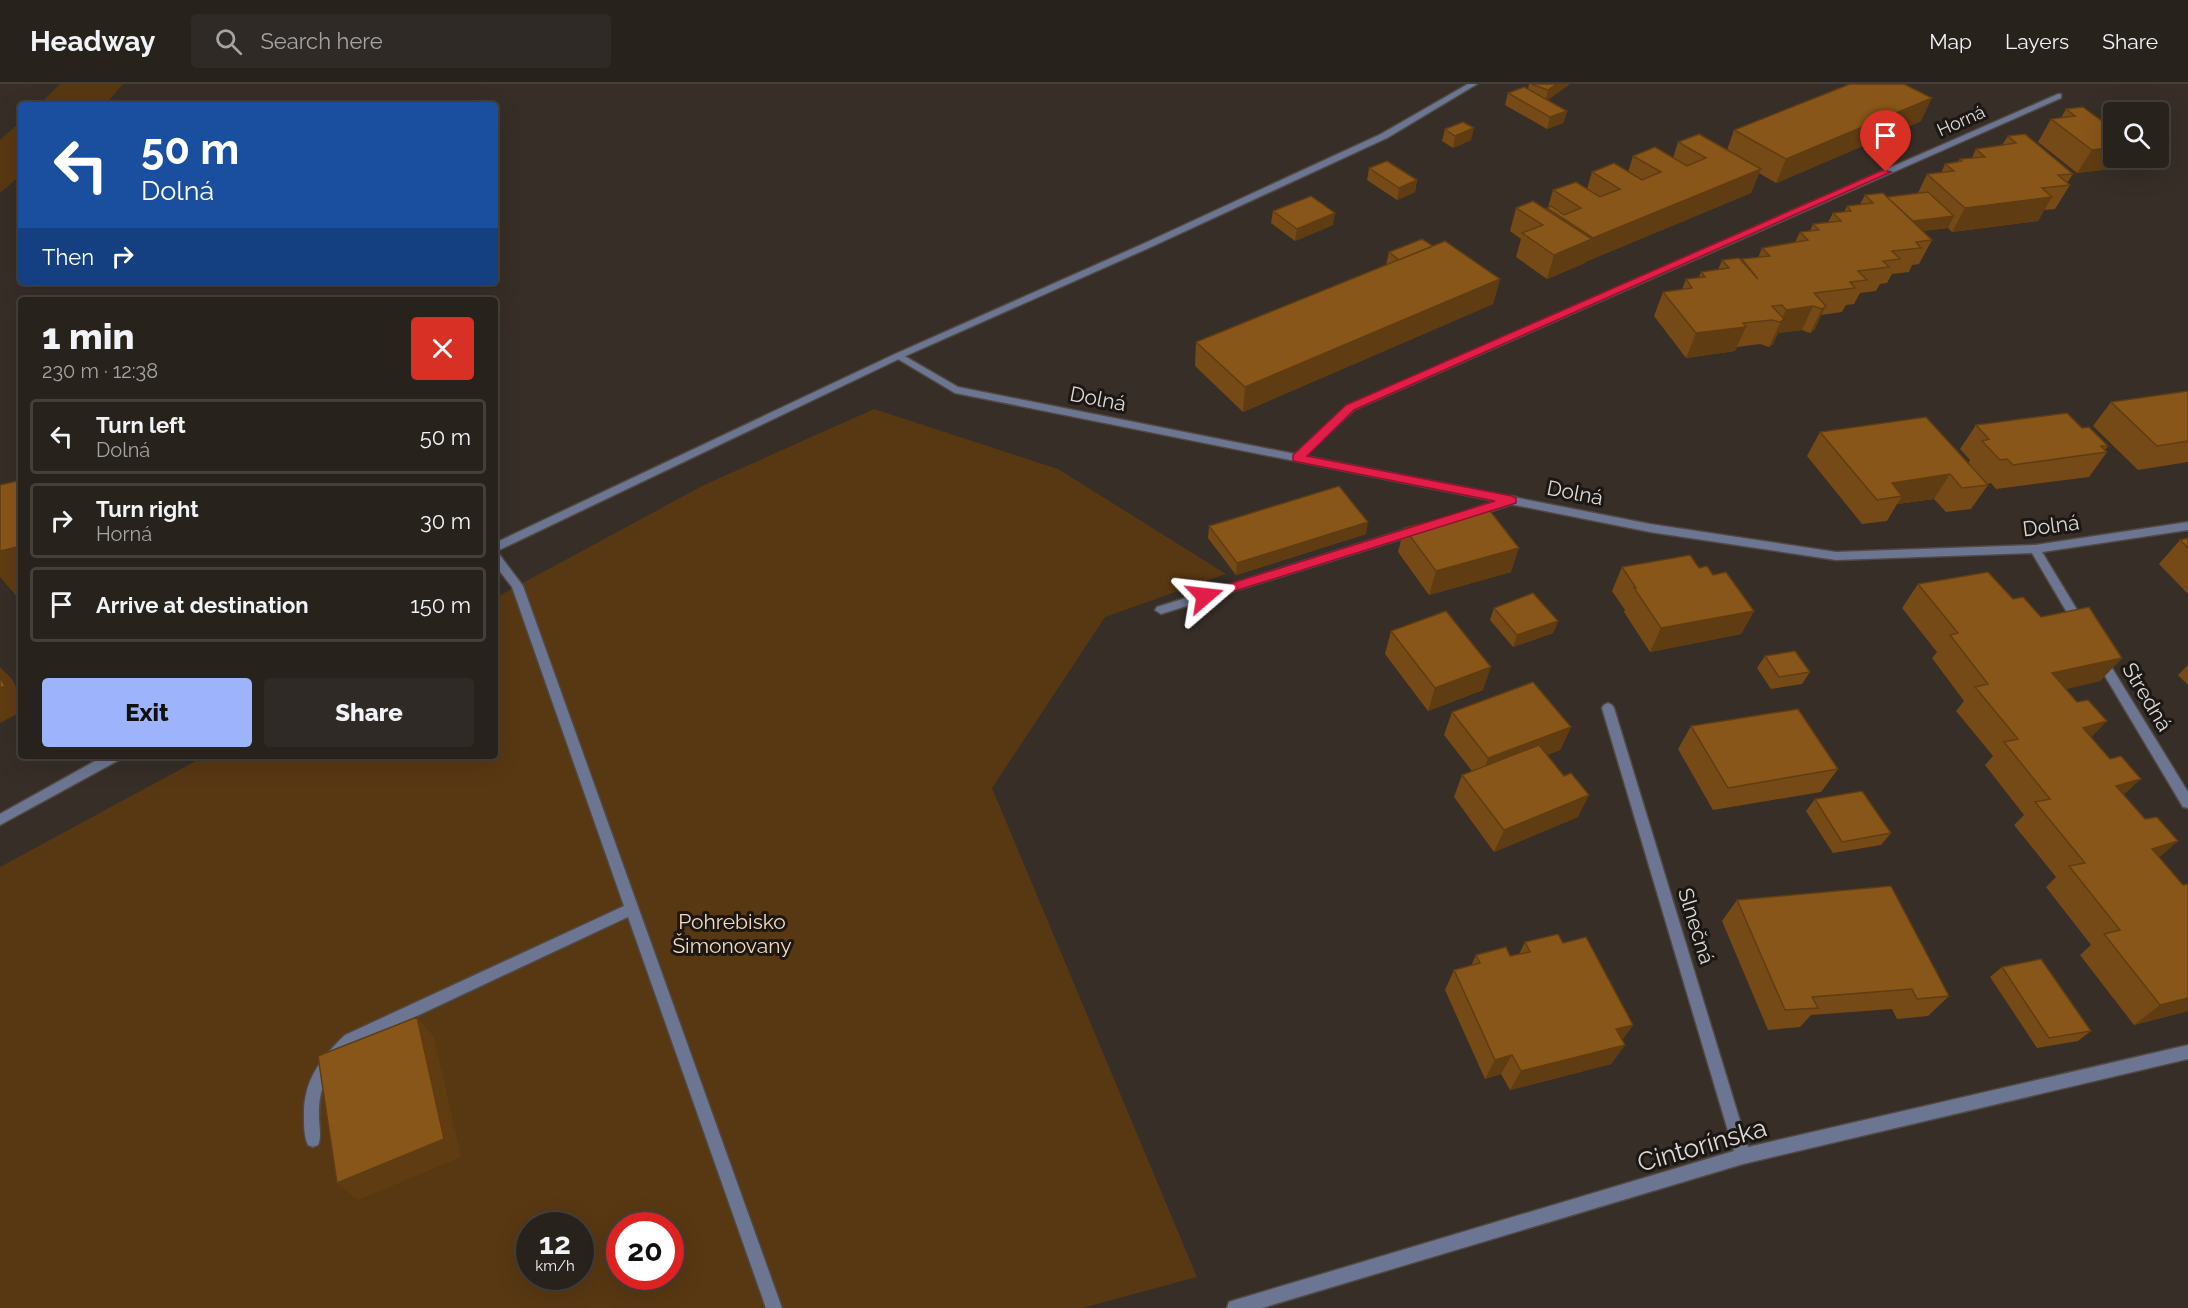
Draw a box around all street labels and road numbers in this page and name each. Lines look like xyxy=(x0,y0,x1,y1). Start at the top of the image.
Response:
street label: Horná xyxy=(1933,101,1988,140)
street label: Dolná xyxy=(1068,381,1128,416)
street label: Dolná xyxy=(1545,475,1605,510)
street label: Dolná xyxy=(2021,510,2081,541)
street label: Stredná xyxy=(2117,658,2178,736)
street label: Slnečná xyxy=(1673,885,1720,967)
street label: Cintorínska xyxy=(1634,1112,1770,1178)

